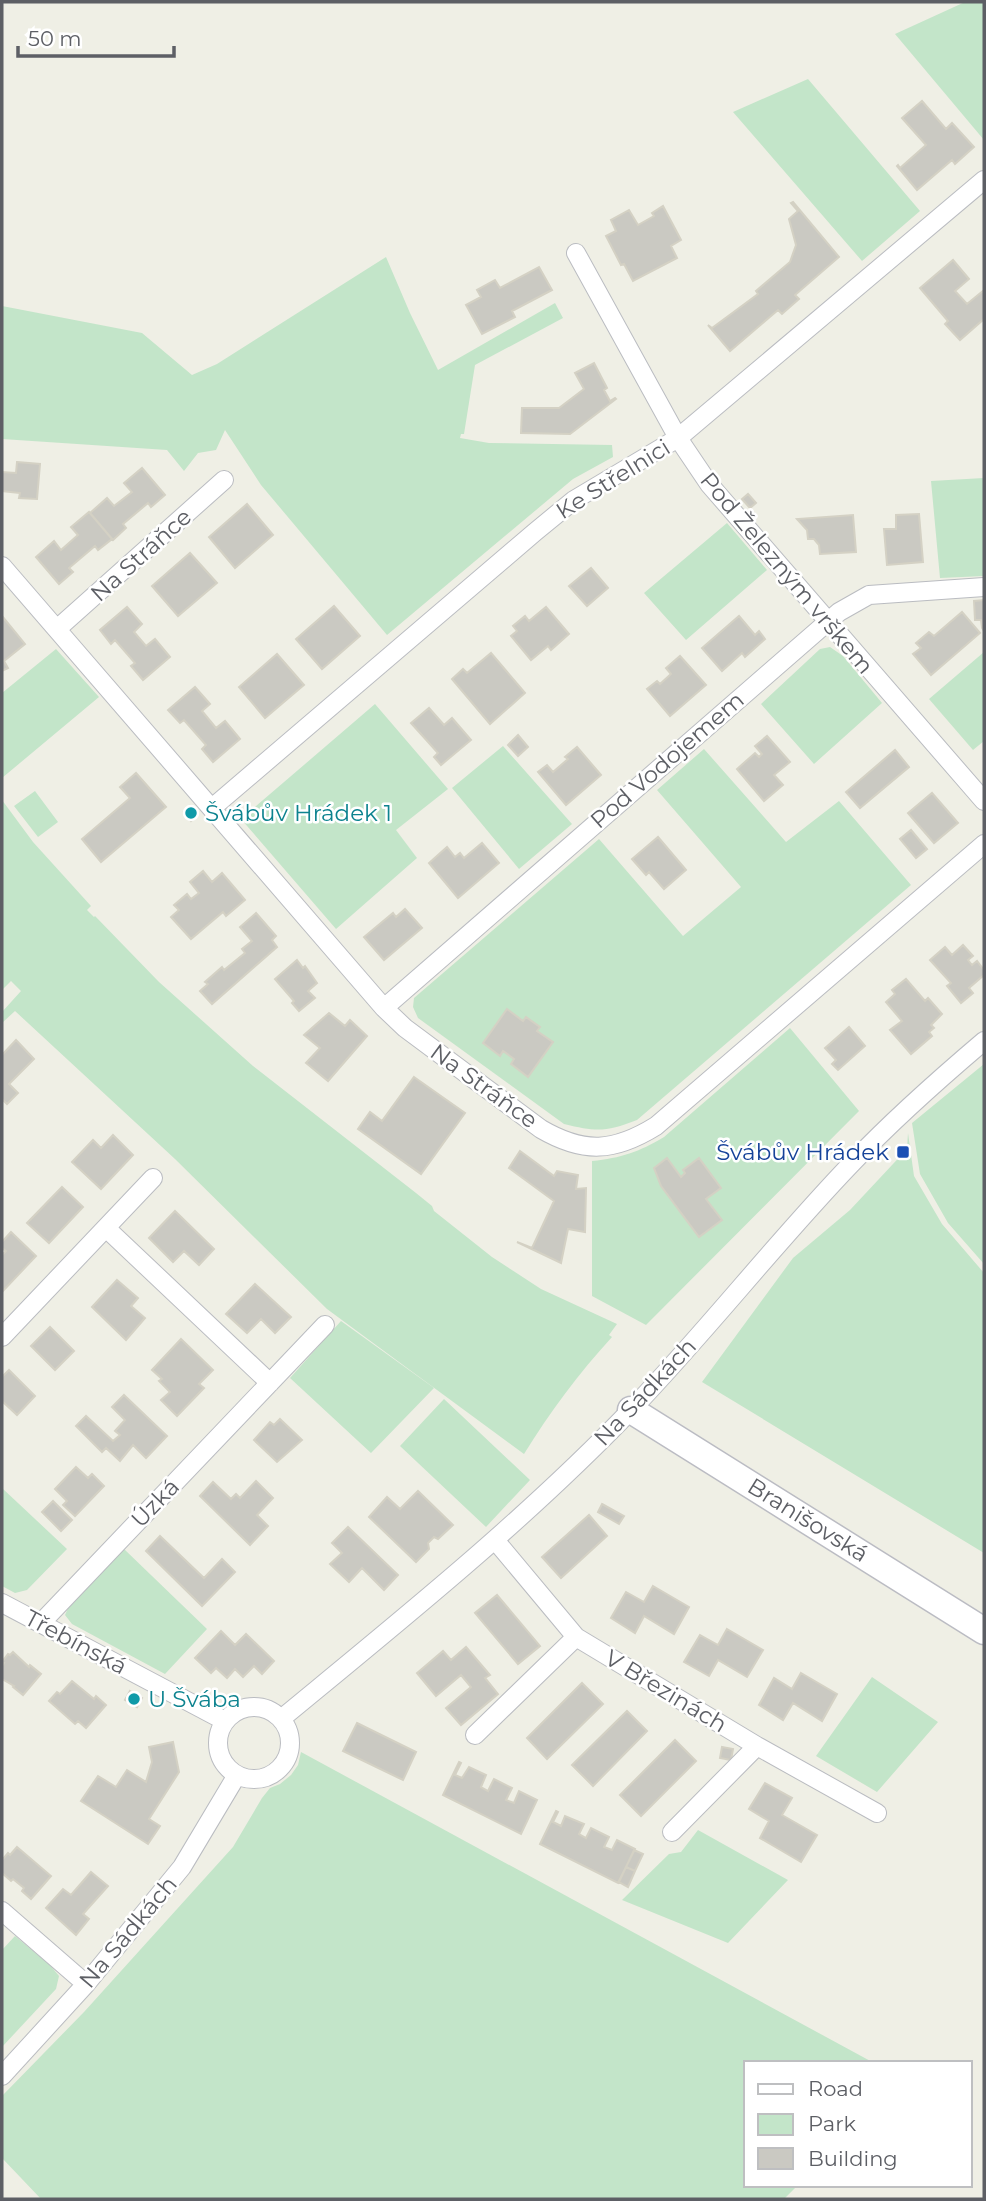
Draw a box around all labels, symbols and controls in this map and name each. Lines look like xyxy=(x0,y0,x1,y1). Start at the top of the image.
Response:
scale bar xyxy=(18,14,173,58)
text: 50 m xyxy=(28,26,82,51)
street label: Ke Střelnici xyxy=(551,433,675,525)
street label: Pod Železným vrškem xyxy=(694,466,880,680)
street label: Na Stráňce xyxy=(85,502,197,608)
street label: Pod Vodojemem xyxy=(584,686,750,834)
place label: Švábův Hrádek 1 xyxy=(205,799,392,827)
marker: Švábův Hrádek 1 xyxy=(183,805,199,821)
street label: Na Stráňce xyxy=(425,1038,543,1134)
place label: Švábův Hrádek xyxy=(716,1138,889,1166)
marker: Švábův Hrádek xyxy=(895,1144,911,1160)
street label: Na Sádkách xyxy=(588,1332,702,1452)
street label: Branišovská xyxy=(743,1472,873,1568)
street label: Úzká xyxy=(125,1473,185,1533)
street label: Třebínská xyxy=(20,1603,132,1681)
street label: V Březinách xyxy=(600,1644,732,1738)
place label: U Švába xyxy=(148,1685,241,1713)
marker: U Švába xyxy=(126,1691,142,1707)
street label: Na Sádkách xyxy=(73,1871,183,1993)
legend xyxy=(744,2061,972,2187)
text: Road xyxy=(808,2076,863,2101)
text: Park xyxy=(808,2111,856,2136)
text: Building xyxy=(808,2146,898,2171)

